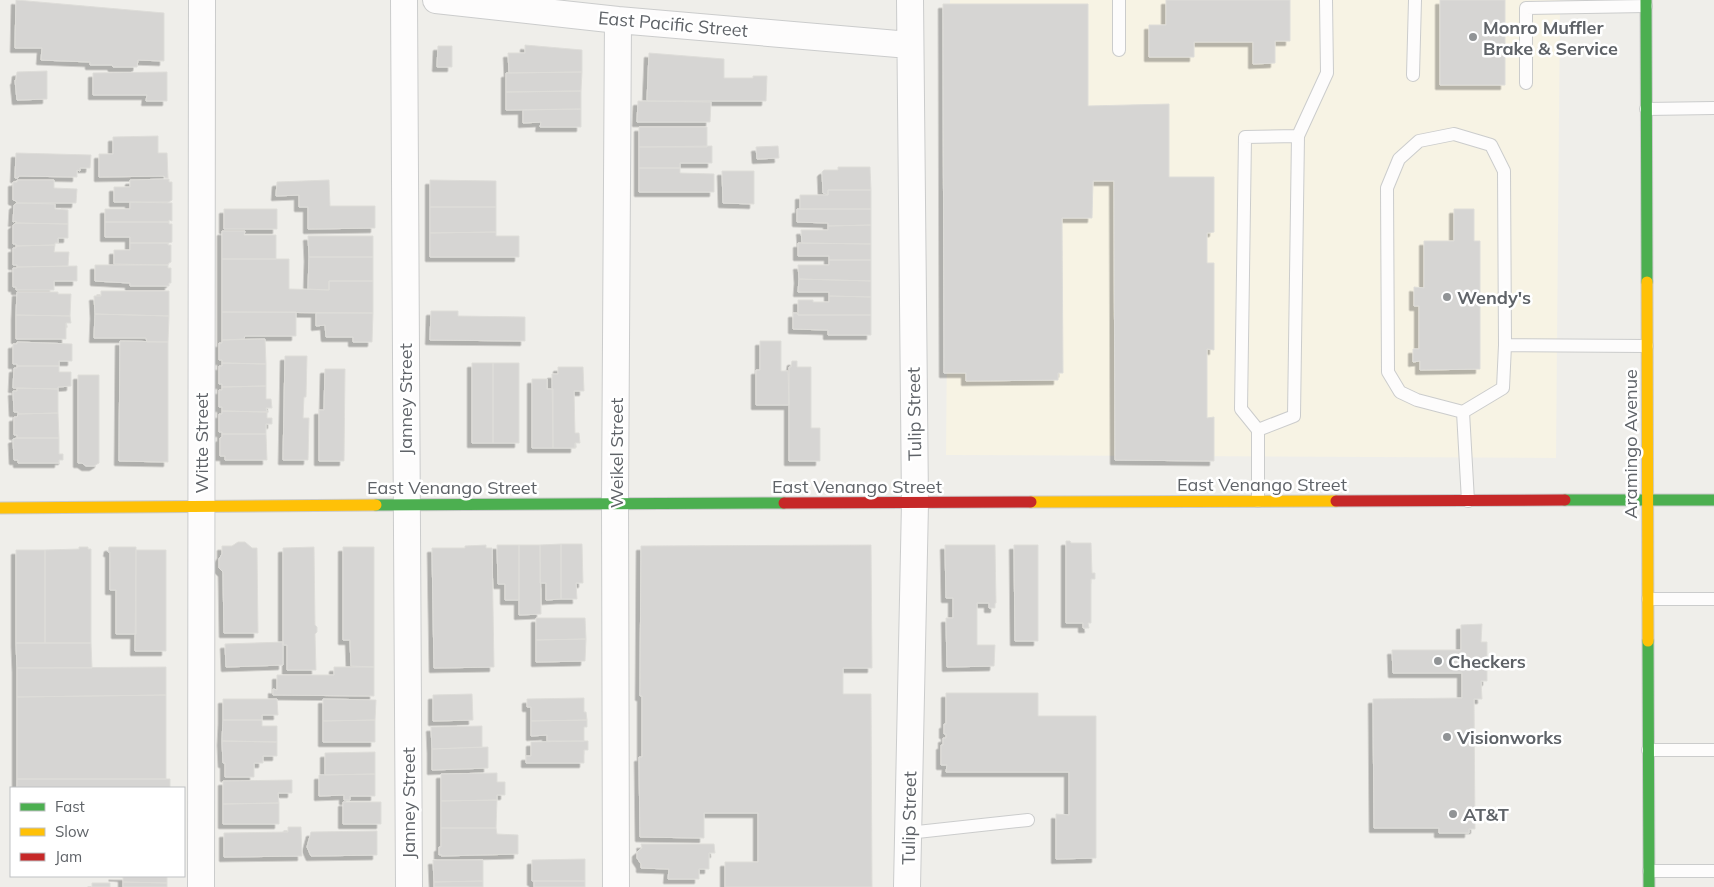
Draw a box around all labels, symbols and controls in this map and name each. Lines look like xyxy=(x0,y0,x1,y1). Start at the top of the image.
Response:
street label: East Pacific Street xyxy=(597,6,749,42)
place label: Monro Muffler Brake & Service xyxy=(1483,16,1618,60)
marker: Monro Muffler Brake & Service xyxy=(1467,31,1479,43)
place label: Wendy's xyxy=(1457,286,1531,309)
marker: Wendy's xyxy=(1441,291,1453,303)
street label: Janney Street xyxy=(394,343,417,455)
street label: Tulip Street xyxy=(902,367,926,461)
street label: Aramingo Avenue xyxy=(1619,369,1642,519)
street label: Witte Street xyxy=(190,393,213,493)
street label: Weikel Street xyxy=(605,398,628,508)
street label: East Venango Street xyxy=(1177,473,1347,496)
street label: East Venango Street xyxy=(772,475,942,498)
street label: East Venango Street xyxy=(367,476,537,499)
place label: Checkers xyxy=(1448,650,1526,673)
marker: Checkers xyxy=(1432,655,1444,667)
place label: Visionworks xyxy=(1456,726,1562,749)
marker: Visionworks xyxy=(1441,731,1453,743)
street label: Janney Street xyxy=(397,747,420,859)
street label: Tulip Street xyxy=(897,771,921,865)
legend xyxy=(10,787,185,877)
text: Fast xyxy=(55,797,85,816)
place label: AT&T xyxy=(1463,803,1509,826)
marker: AT&T xyxy=(1447,808,1459,820)
text: Slow xyxy=(55,822,89,841)
text: Jam xyxy=(55,847,82,866)

